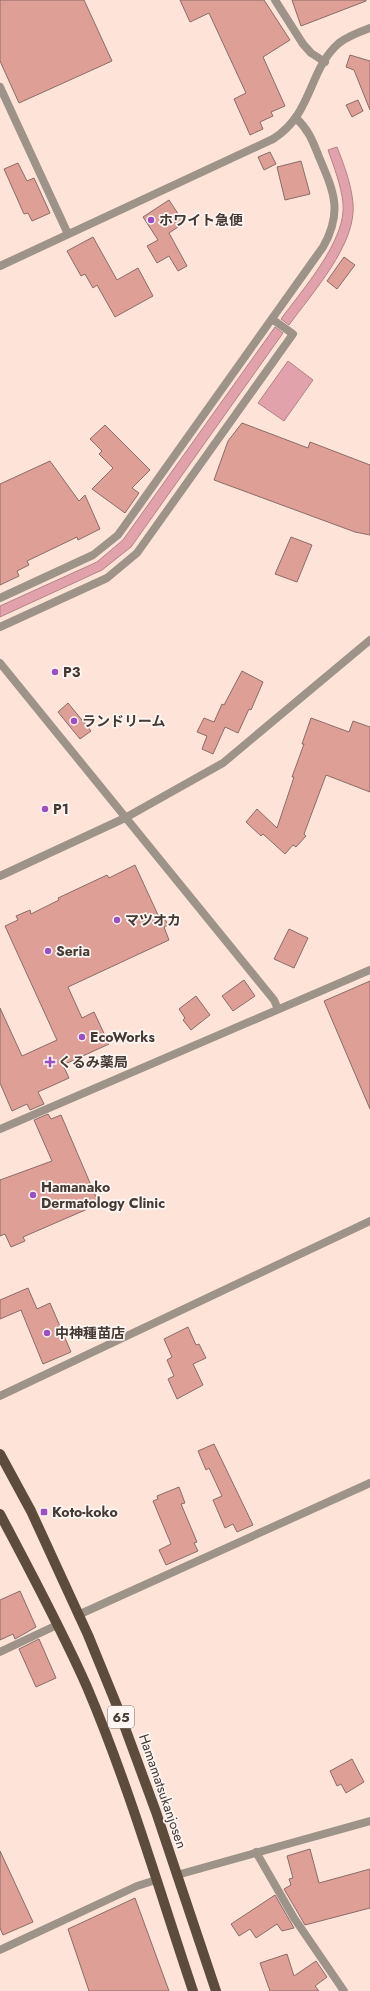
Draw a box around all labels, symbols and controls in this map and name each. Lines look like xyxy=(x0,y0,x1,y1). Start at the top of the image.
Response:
place label: ホワイト急便 xyxy=(159,210,243,230)
marker: ホワイト急便 xyxy=(146,215,156,225)
place label: P3 xyxy=(63,662,81,682)
marker: P3 xyxy=(50,667,60,677)
place label: ランドリーム xyxy=(82,711,166,731)
marker: ランドリーム xyxy=(69,716,79,726)
place label: P1 xyxy=(53,799,69,819)
marker: P1 xyxy=(40,804,50,814)
place label: マツオカ xyxy=(125,910,181,930)
marker: マツオカ xyxy=(112,915,122,925)
place label: Seria xyxy=(56,941,90,961)
marker: Seria xyxy=(43,946,53,956)
place label: EcoWorks xyxy=(90,1027,155,1047)
marker: EcoWorks xyxy=(77,1032,87,1042)
place label: くるみ薬局 xyxy=(58,1052,128,1072)
marker: くるみ薬局 xyxy=(45,1057,55,1067)
place label: Hamanako Dermatology Clinic xyxy=(41,1177,165,1213)
marker: Hamanako Dermatology Clinic xyxy=(28,1190,38,1200)
place label: 中神種苗店 xyxy=(55,1323,125,1343)
marker: 中神種苗店 xyxy=(42,1328,52,1338)
place label: Koto-koko xyxy=(52,1502,118,1522)
marker: Koto-koko xyxy=(39,1507,49,1517)
road number: 65 xyxy=(108,1706,134,1728)
street label: Hamamatsukanjosen xyxy=(134,1731,192,1851)

